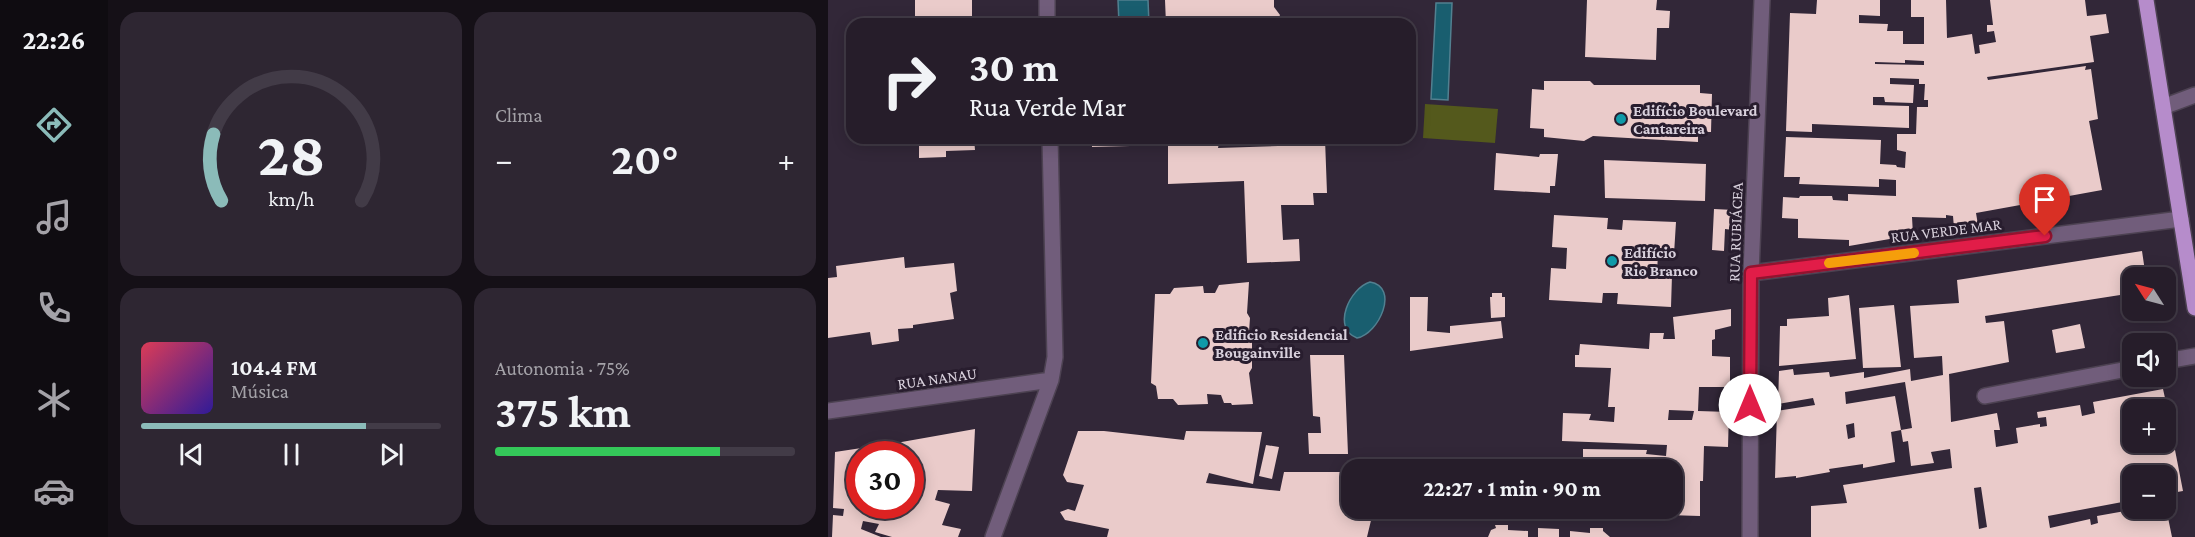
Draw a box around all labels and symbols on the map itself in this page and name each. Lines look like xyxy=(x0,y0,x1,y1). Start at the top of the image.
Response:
place label: Edifício Boulevard Cantareira xyxy=(1633,102,1758,137)
marker: Edifício Boulevard Cantareira xyxy=(1614,112,1628,126)
pin xyxy=(2019,174,2070,236)
street label: RUA RUBIÁCEA xyxy=(1725,181,1746,282)
street label: RUA VERDE MAR xyxy=(1890,215,2002,246)
place label: Edifício Rio Branco xyxy=(1624,244,1698,279)
marker: Edifício Rio Branco xyxy=(1605,254,1619,268)
north arrow xyxy=(2122,267,2176,321)
place label: Edificio Residencial Bougainville xyxy=(1215,326,1348,361)
marker: Edificio Residencial Bougainville xyxy=(1196,336,1210,350)
street label: RUA NANAU xyxy=(896,364,978,392)
position arrow xyxy=(1718,373,1782,437)
speed limit sign: 30 xyxy=(846,441,924,519)

